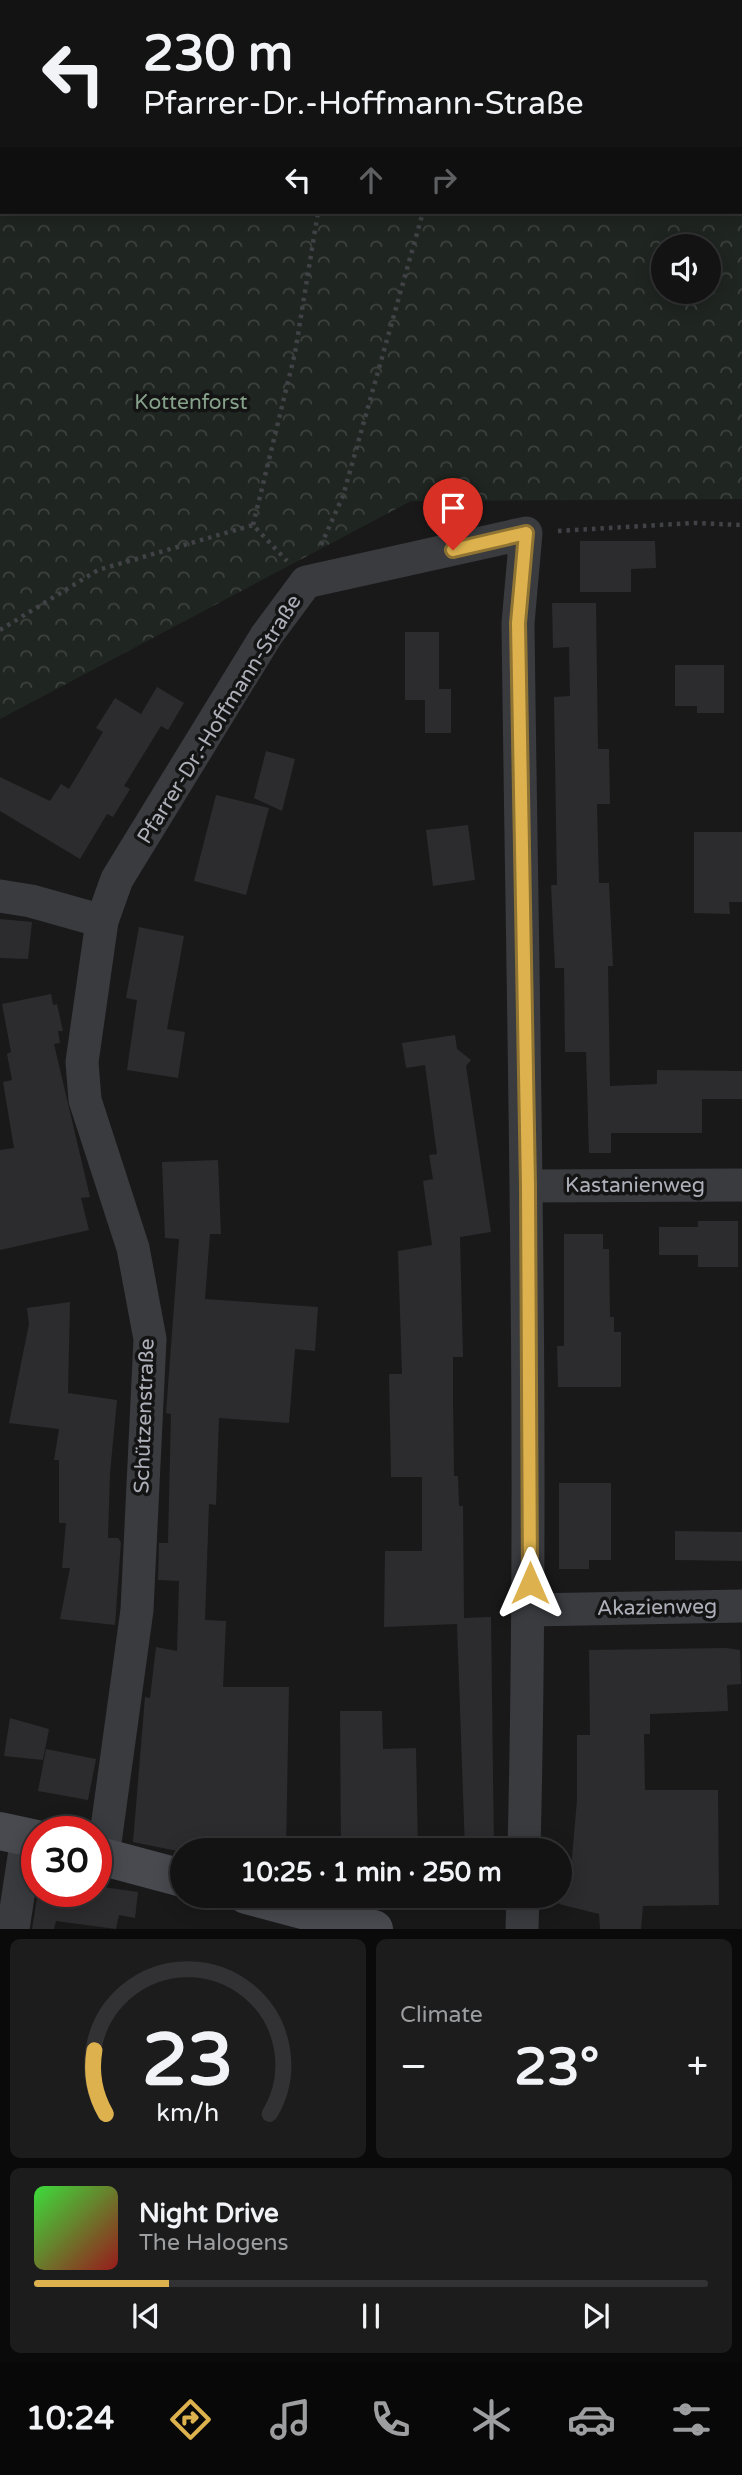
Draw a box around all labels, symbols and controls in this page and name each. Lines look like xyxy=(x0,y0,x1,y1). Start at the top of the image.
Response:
text: 230 m xyxy=(143,25,293,84)
icon: left xyxy=(28,28,119,119)
text: Pfarrer-Dr.-Hoffmann-Straße xyxy=(143,85,584,123)
icon: left xyxy=(279,161,317,199)
icon: ahead xyxy=(352,161,390,199)
icon: right xyxy=(425,161,463,199)
map controls xyxy=(651,234,721,304)
button: sound xyxy=(651,234,721,304)
park label: Kottenforst xyxy=(134,390,248,415)
pin xyxy=(423,478,483,550)
icon: arrive xyxy=(434,489,472,527)
street label: Pfarrer-Dr.-Hoffmann-Straße xyxy=(132,590,307,849)
street label: Kastanienweg xyxy=(565,1173,705,1198)
street label: Schützenstraße xyxy=(129,1338,160,1494)
position arrow xyxy=(493,1546,567,1620)
street label: Akazienweg xyxy=(597,1594,717,1621)
speed limit sign: 30 xyxy=(21,1816,112,1907)
text: 10:25 · 1 min · 250 m xyxy=(240,1857,502,1888)
text: Climate xyxy=(400,2001,483,2029)
text: 23 xyxy=(142,2018,234,2106)
text: 23° xyxy=(514,2036,599,2099)
text: − xyxy=(400,2044,427,2090)
text: + xyxy=(687,2044,708,2090)
text: km/h xyxy=(157,2098,219,2128)
text: Night Drive xyxy=(139,2198,279,2229)
text: The Halogens xyxy=(139,2229,288,2257)
icon: previous xyxy=(127,2297,165,2335)
icon: pause xyxy=(352,2297,390,2335)
icon: next xyxy=(577,2297,615,2335)
icon: directions xyxy=(166,2395,215,2444)
icon: music xyxy=(266,2395,315,2444)
icon: phone xyxy=(366,2395,415,2444)
icon: climate xyxy=(467,2395,516,2444)
icon: car xyxy=(567,2395,616,2444)
icon: filters xyxy=(667,2395,716,2444)
text: 10:24 xyxy=(26,2400,114,2438)

